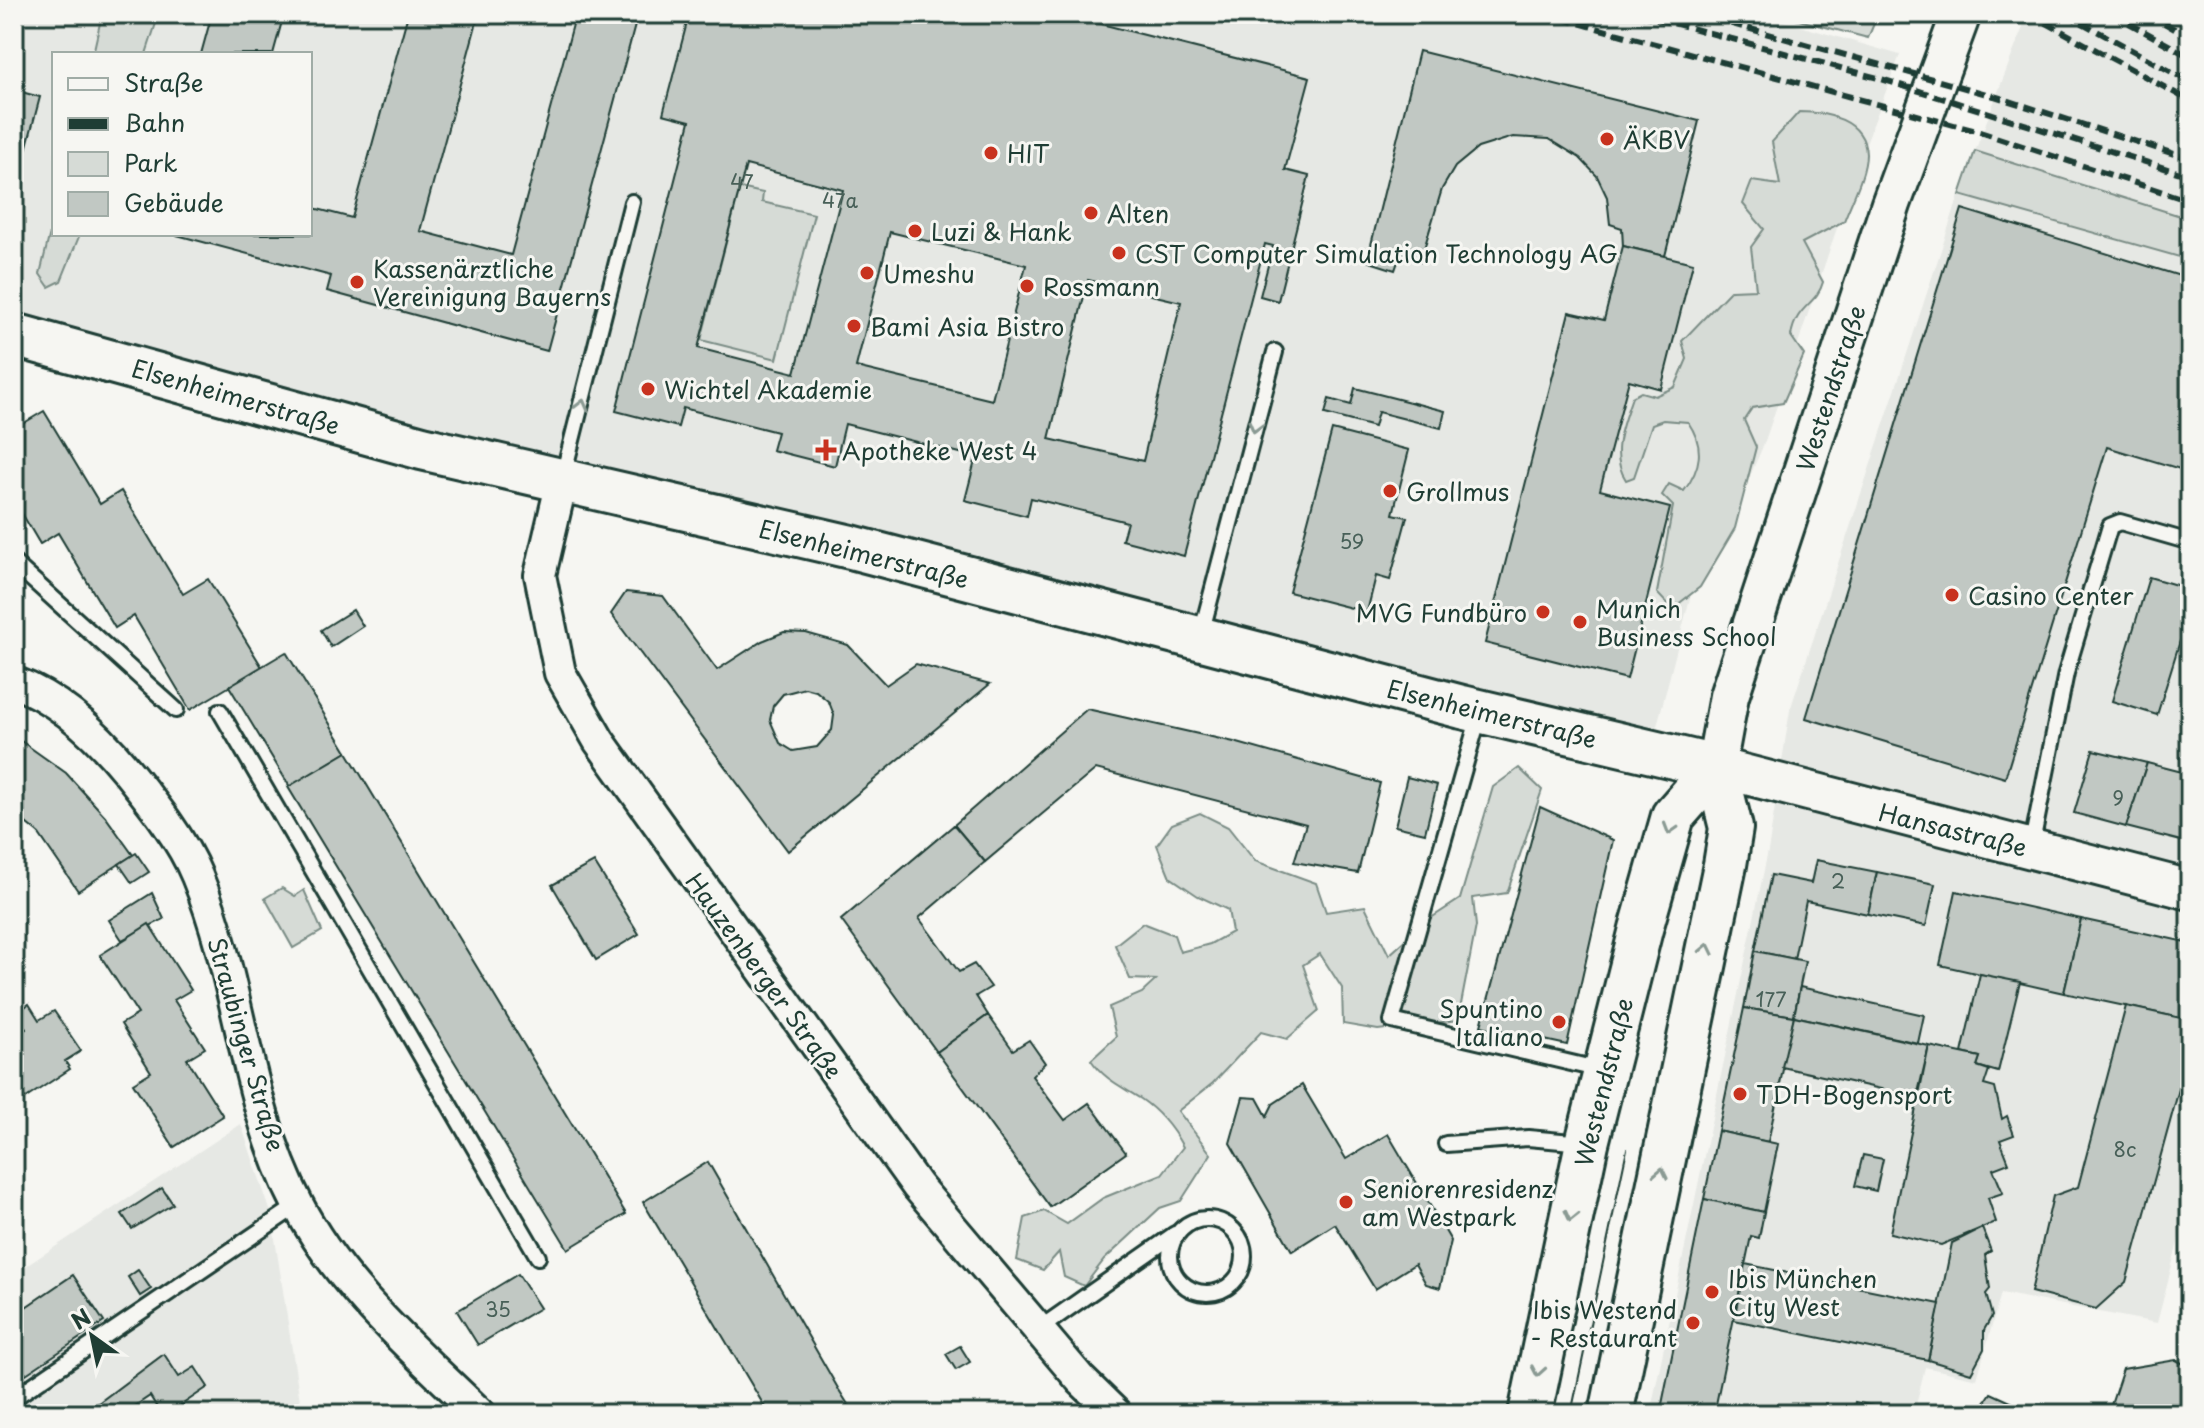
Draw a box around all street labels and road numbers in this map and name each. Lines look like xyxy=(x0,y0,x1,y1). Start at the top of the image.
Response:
street label: Westendstraße xyxy=(1786,300,1874,476)
street label: Elsenheimerstraße xyxy=(128,349,344,443)
street label: Elsenheimerstraße xyxy=(755,510,973,596)
street label: Elsenheimerstraße xyxy=(1383,670,1601,756)
street label: Hansastraße xyxy=(1875,793,2031,865)
street label: Hauzenberger Straße xyxy=(678,864,852,1086)
street label: Straubinger Straße xyxy=(199,933,295,1155)
street label: Westendstraße xyxy=(1565,994,1641,1170)

